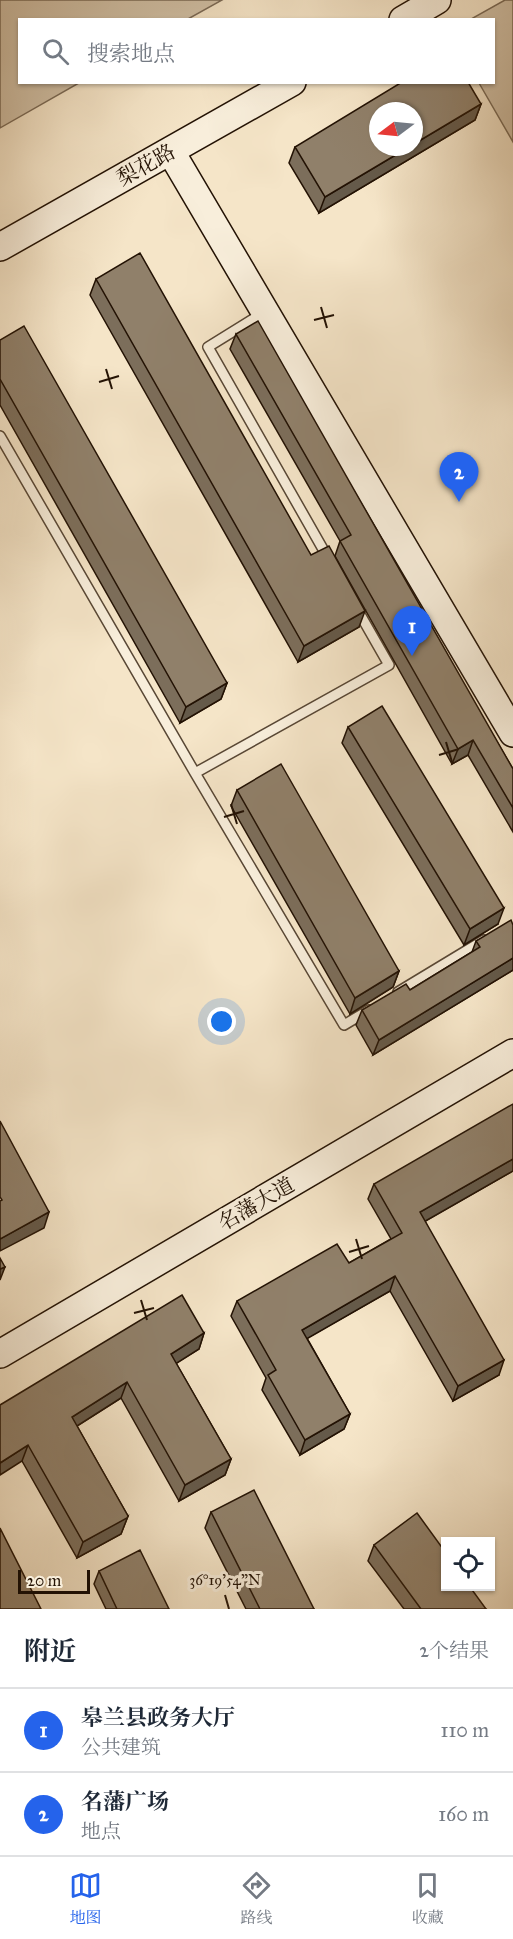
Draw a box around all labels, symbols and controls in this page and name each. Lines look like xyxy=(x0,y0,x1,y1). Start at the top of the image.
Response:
search box xyxy=(18,18,495,84)
icon: search xyxy=(39,35,72,68)
text: 搜索地点 xyxy=(87,40,175,67)
north arrow xyxy=(369,102,423,156)
street label: 梨花路 xyxy=(112,138,180,192)
pin: 2 xyxy=(440,452,478,502)
pin: 1 xyxy=(392,606,432,656)
your location xyxy=(207,1007,236,1036)
street label: 名藩大道 xyxy=(213,1172,299,1236)
map controls xyxy=(441,1537,495,1591)
button: locate xyxy=(441,1537,495,1591)
scale bar xyxy=(18,1567,90,1594)
text: 20 m xyxy=(27,1571,61,1590)
text: 36°19'54"N xyxy=(189,1571,261,1589)
text: 附近 xyxy=(24,1635,76,1667)
text: 2个结果 xyxy=(419,1638,489,1662)
text: 皋兰县政务大厅 xyxy=(81,1704,235,1731)
text: 1 xyxy=(40,1718,47,1742)
text: 110 m xyxy=(441,1718,489,1742)
text: 公共建筑 xyxy=(81,1735,161,1759)
text: 名藩广场 xyxy=(81,1788,169,1815)
text: 2 xyxy=(39,1802,48,1826)
text: 160 m xyxy=(438,1802,489,1826)
text: 地点 xyxy=(81,1819,121,1843)
tab: 地图 xyxy=(69,1869,102,1928)
tab: 路线 xyxy=(240,1869,273,1928)
tab: 收藏 xyxy=(411,1869,444,1928)

